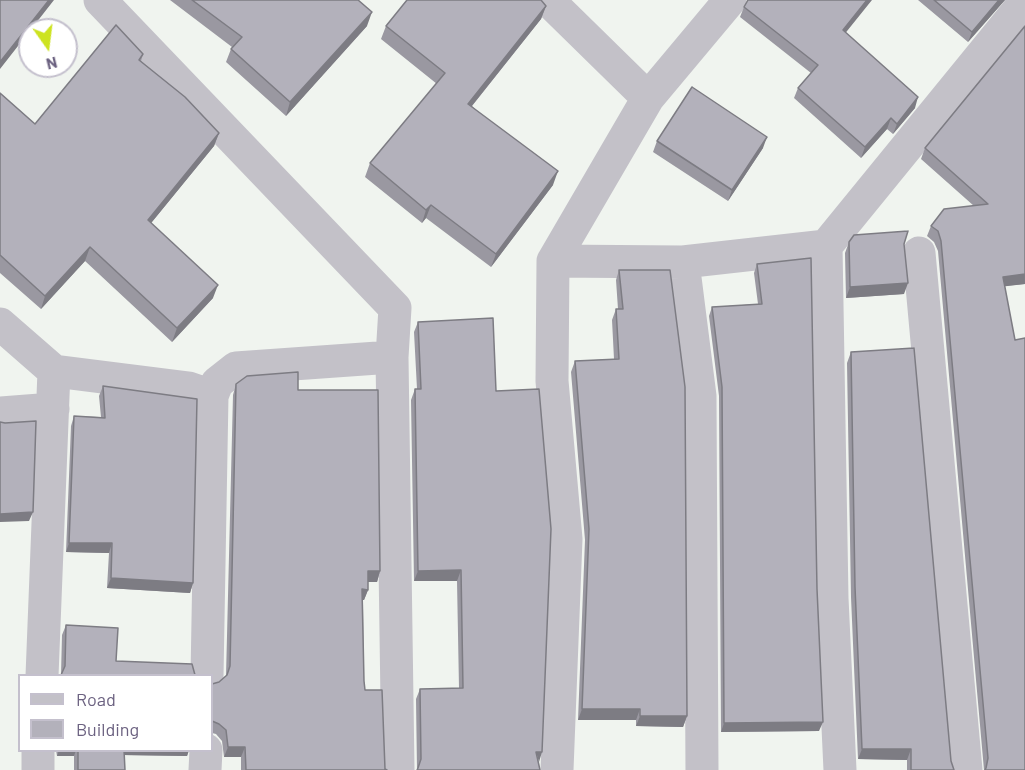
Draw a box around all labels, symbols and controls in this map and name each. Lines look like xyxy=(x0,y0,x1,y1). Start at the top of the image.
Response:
north arrow xyxy=(18,18,78,78)
text: N xyxy=(45,54,59,75)
legend xyxy=(18,674,213,752)
text: Road xyxy=(76,688,116,710)
text: Building xyxy=(76,718,139,740)

